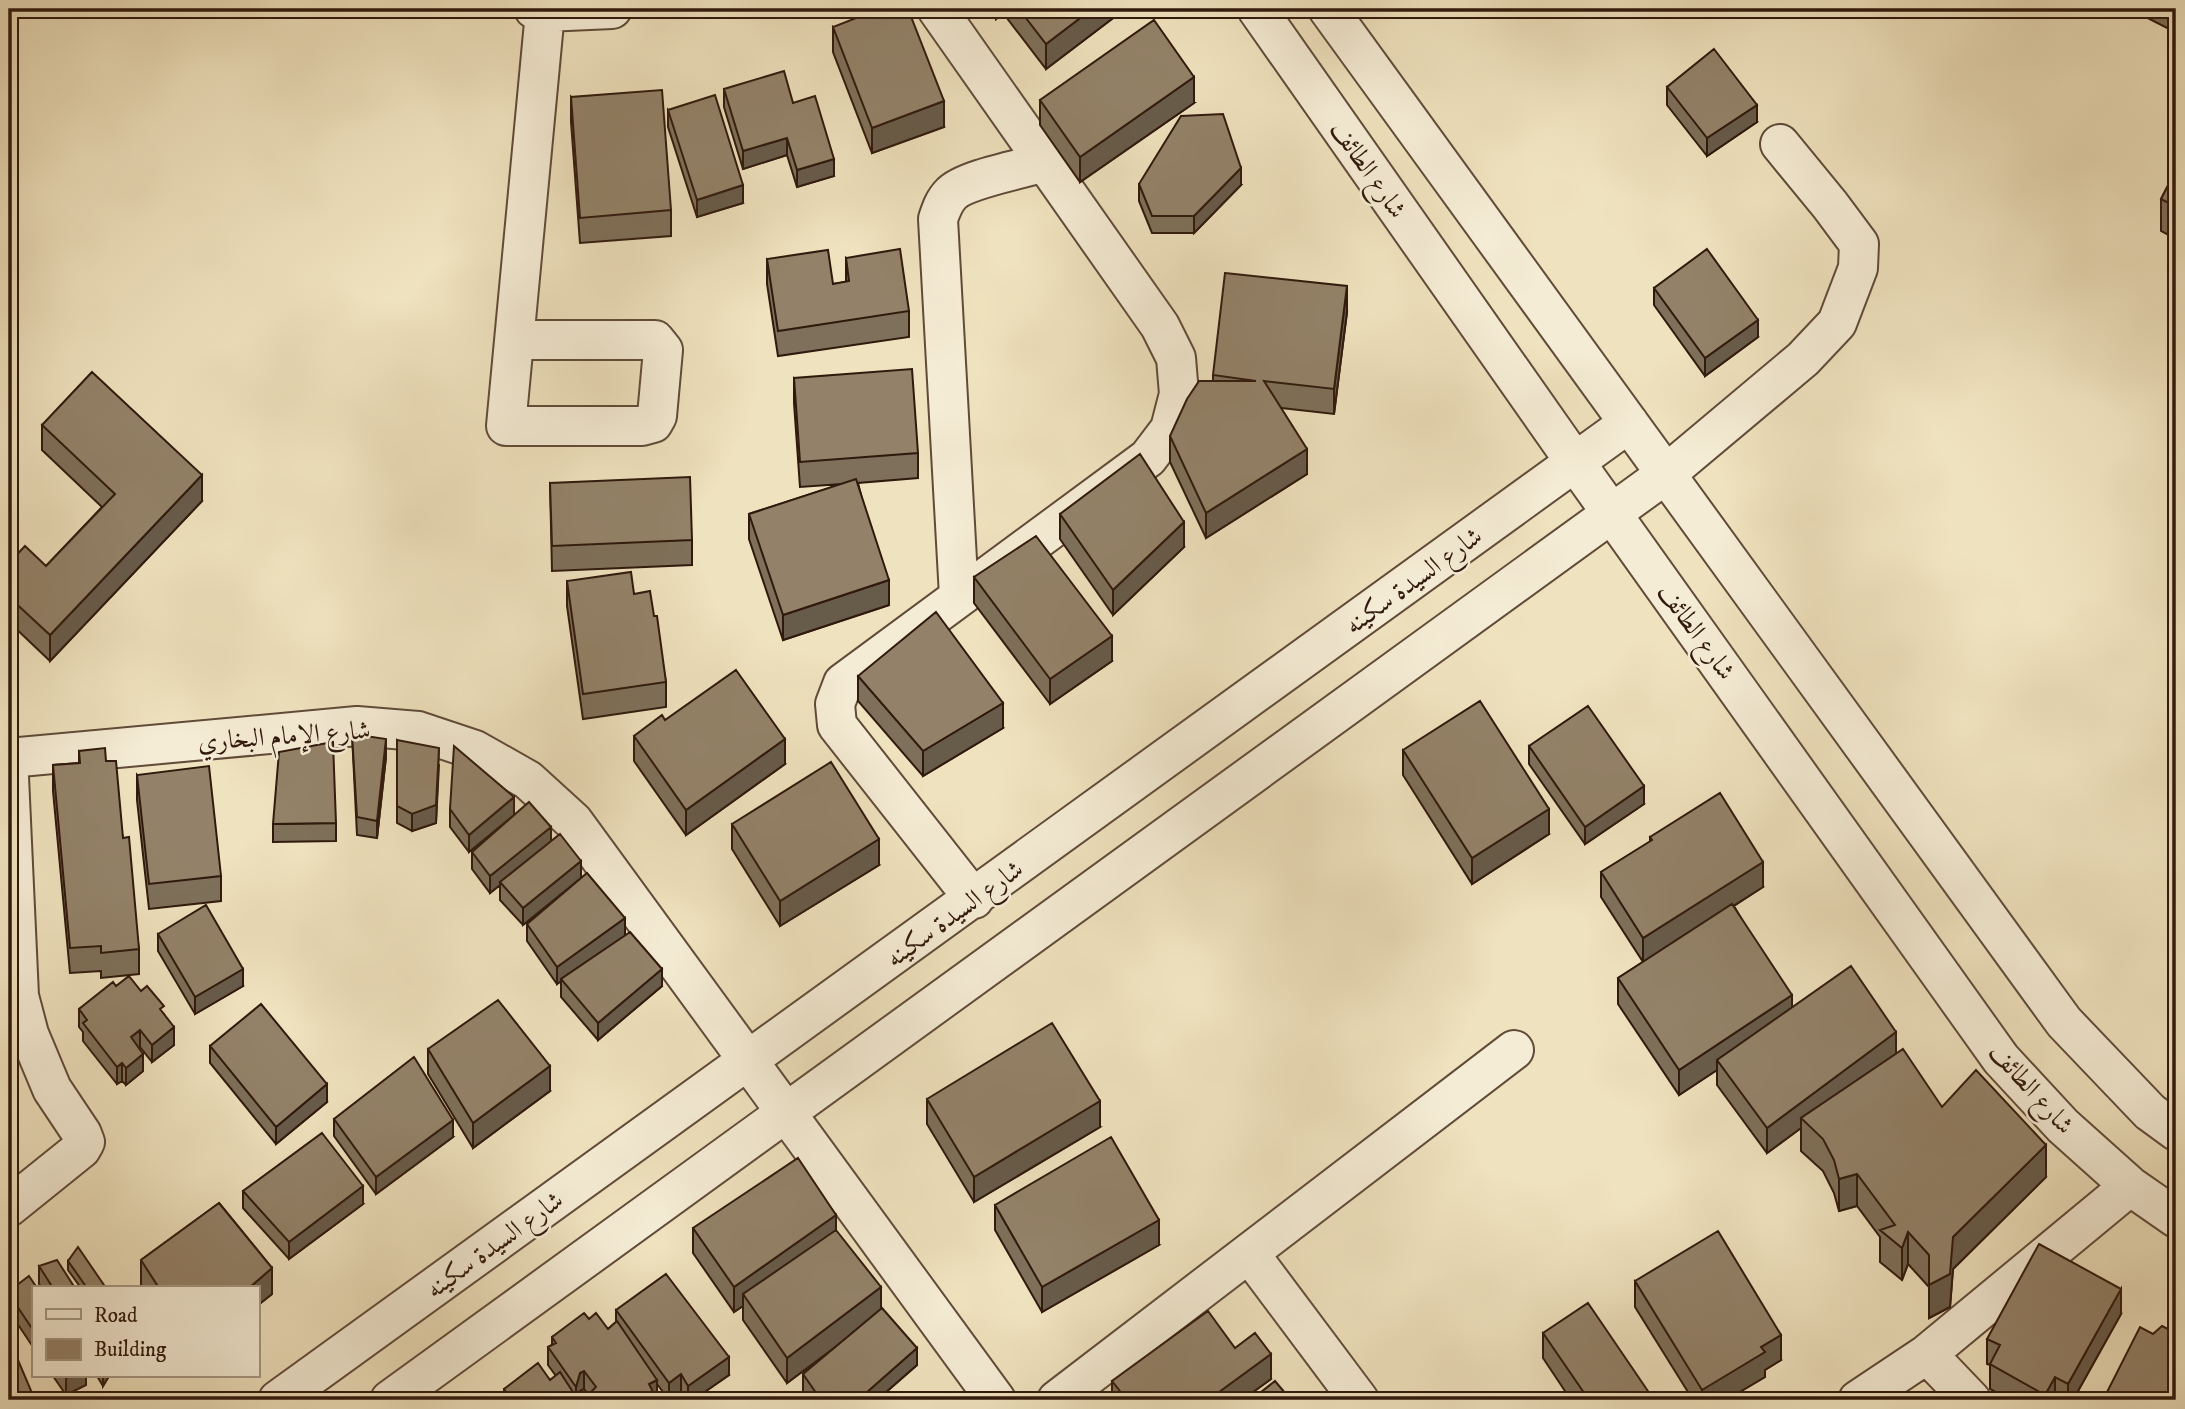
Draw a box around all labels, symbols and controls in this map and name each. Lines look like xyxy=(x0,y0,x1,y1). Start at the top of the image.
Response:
street label: شارع الطائف xyxy=(1319,114,1413,228)
street label: شارع السيدة سكينه xyxy=(1339,520,1491,645)
street label: شارع الطائف xyxy=(1646,577,1742,689)
street label: شارع الإمام البخاري xyxy=(197,714,372,764)
street label: شارع السيدة سكينه xyxy=(880,853,1032,978)
street label: شارع الطائف xyxy=(1978,1036,2081,1144)
street label: شارع السيدة سكينه xyxy=(420,1184,572,1309)
legend xyxy=(32,1286,259,1378)
text: Road xyxy=(94,1303,138,1329)
text: Building xyxy=(94,1337,167,1363)

